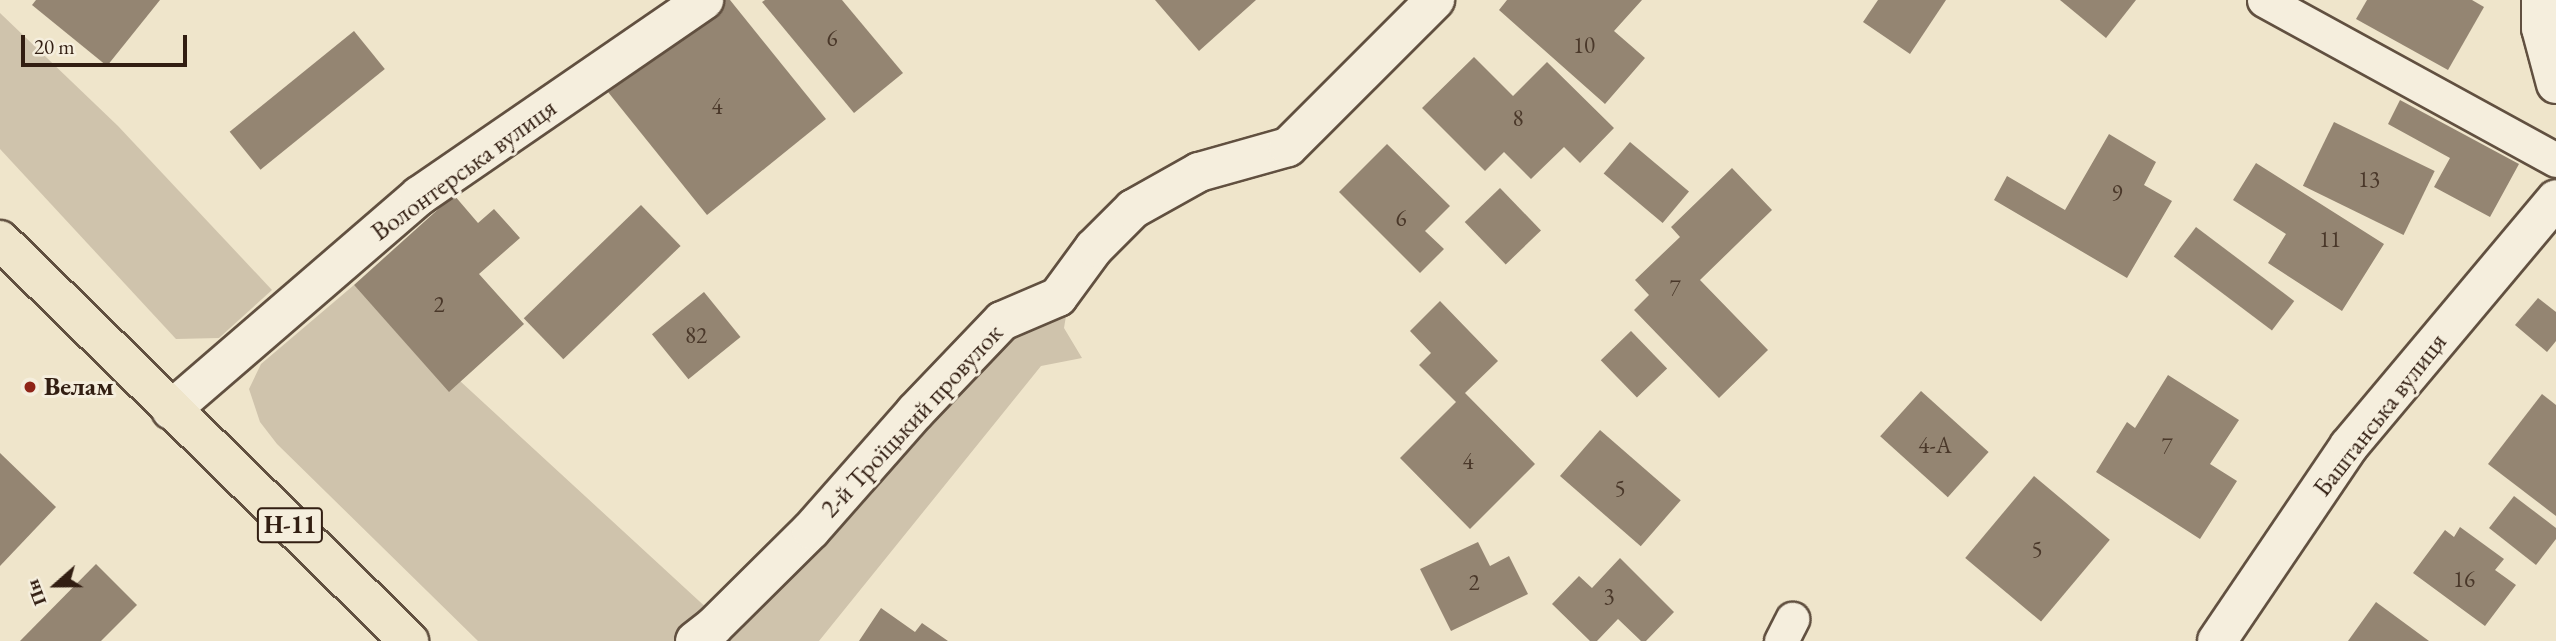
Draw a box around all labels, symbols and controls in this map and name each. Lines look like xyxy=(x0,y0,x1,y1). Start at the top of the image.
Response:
scale bar xyxy=(24,21,191,65)
house number: 6 xyxy=(826,24,838,52)
house number: 10 xyxy=(1573,31,1595,59)
text: 20 m xyxy=(34,33,75,60)
street label: Волонтерська вулиця xyxy=(365,92,563,248)
house number: 4 xyxy=(711,92,723,120)
house number: 8 xyxy=(1512,104,1524,132)
house number: 13 xyxy=(2358,165,2380,193)
house number: 9 xyxy=(2111,179,2123,207)
house number: 6 xyxy=(1395,204,1407,232)
house number: 11 xyxy=(2319,225,2341,253)
house number: 7 xyxy=(1669,274,1681,302)
house number: 2 xyxy=(433,290,445,318)
street label: 2-й Троїцький провулок xyxy=(814,318,1010,524)
house number: 82 xyxy=(685,321,707,349)
street label: Баштанська вулиця xyxy=(2307,327,2453,503)
place label: Велам xyxy=(44,371,114,403)
marker: Велам xyxy=(22,379,38,395)
house number: 4-А xyxy=(1918,431,1952,459)
house number: 7 xyxy=(2161,432,2173,460)
house number: 4 xyxy=(1462,447,1474,475)
house number: 5 xyxy=(1614,474,1626,502)
road number: Н-11 xyxy=(257,504,323,546)
house number: 5 xyxy=(2031,535,2043,563)
north arrow xyxy=(21,550,91,620)
house number: 16 xyxy=(2453,565,2475,593)
house number: 2 xyxy=(1468,568,1480,596)
text: Пн xyxy=(20,576,52,609)
house number: 3 xyxy=(1603,582,1615,610)

